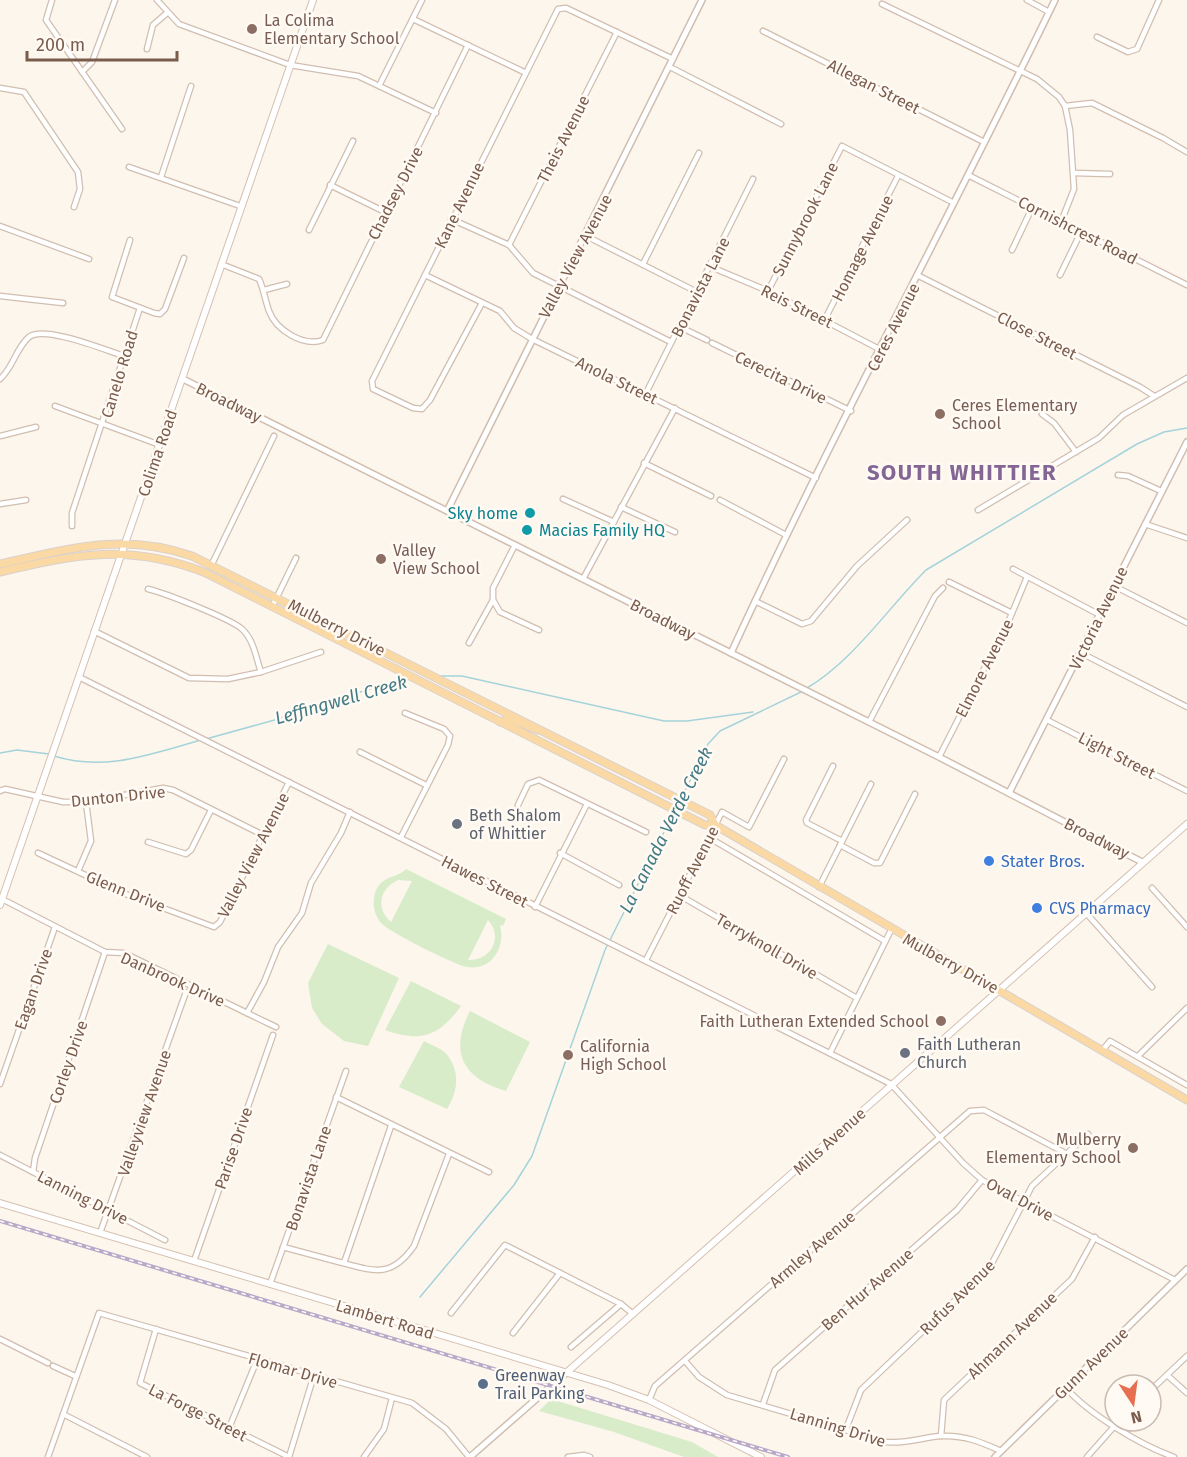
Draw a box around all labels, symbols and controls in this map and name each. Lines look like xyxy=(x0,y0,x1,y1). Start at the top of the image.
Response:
place label: La Colima Elementary School xyxy=(264,11,400,48)
marker: La Colima Elementary School xyxy=(245,22,259,36)
scale bar xyxy=(27,24,177,62)
text: 200 m xyxy=(36,34,85,56)
street label: Allegan Street xyxy=(824,55,923,118)
street label: Theis Avenue xyxy=(533,92,594,186)
street label: Chadsey Drive xyxy=(364,143,427,243)
street label: Kane Avenue xyxy=(430,159,488,251)
street label: Sunnybrook Lane xyxy=(768,159,842,279)
street label: Valley View Avenue xyxy=(535,191,616,322)
street label: Homage Avenue xyxy=(828,192,897,304)
street label: Cornishcrest Road xyxy=(1015,192,1141,269)
street label: Bonavista Lane xyxy=(667,234,734,341)
street label: Ceres Avenue xyxy=(863,280,924,375)
street label: Reis Street xyxy=(758,281,836,332)
street label: Close Street xyxy=(994,307,1080,364)
street label: Canelo Road xyxy=(97,328,142,420)
street label: Cerecita Drive xyxy=(732,347,830,408)
street label: Anola Street xyxy=(573,352,661,409)
street label: Broadway xyxy=(193,378,265,426)
place label: Ceres Elementary School xyxy=(952,396,1078,433)
street label: Colima Road xyxy=(134,407,181,499)
marker: Ceres Elementary School xyxy=(933,407,947,421)
district label: SOUTH WHITTIER xyxy=(867,459,1057,486)
place label: Sky home xyxy=(448,504,518,523)
marker: Sky home xyxy=(523,506,537,520)
place label: Macias Family HQ xyxy=(539,521,665,540)
marker: Macias Family HQ xyxy=(520,523,534,537)
place label: Valley View School xyxy=(393,541,480,578)
marker: Valley View School xyxy=(374,552,388,566)
street label: Victoria Avenue xyxy=(1065,563,1132,673)
street label: Mulberry Drive xyxy=(285,595,389,660)
street label: Broadway xyxy=(627,595,699,644)
street label: Elmore Avenue xyxy=(951,616,1017,721)
water label: Leffingwell Creek xyxy=(272,671,410,729)
street label: Light Street xyxy=(1075,728,1159,783)
water label: La Canada Verde Creek xyxy=(615,743,717,917)
street label: Dunton Drive xyxy=(70,782,166,811)
street label: Valley View Avenue xyxy=(214,790,293,921)
place label: Beth Shalom of Whittier xyxy=(469,806,561,843)
street label: Broadway xyxy=(1061,814,1133,863)
marker: Beth Shalom of Whittier xyxy=(450,817,464,831)
street label: Ruoff Avenue xyxy=(662,823,723,917)
street label: Hawes Street xyxy=(438,851,532,912)
place label: Stater Bros. xyxy=(1001,852,1085,871)
marker: Stater Bros. xyxy=(982,854,996,868)
street label: Glenn Drive xyxy=(83,867,168,916)
place label: CVS Pharmacy xyxy=(1049,899,1151,918)
marker: CVS Pharmacy xyxy=(1030,901,1044,915)
street label: Terryknoll Drive xyxy=(712,910,821,983)
street label: Mulberry Drive xyxy=(900,929,1002,998)
street label: Eagan Drive xyxy=(11,946,56,1032)
street label: Danbrook Drive xyxy=(118,948,228,1011)
place label: Faith Lutheran Extended School xyxy=(699,1012,929,1031)
marker: Faith Lutheran Extended School xyxy=(934,1014,948,1028)
street label: Corley Drive xyxy=(45,1018,92,1106)
place label: Faith Lutheran Church xyxy=(917,1035,1021,1072)
place label: California High School xyxy=(580,1037,667,1074)
marker: Faith Lutheran Church xyxy=(898,1046,912,1060)
street label: Valleyview Avenue xyxy=(114,1047,175,1179)
marker: California High School xyxy=(561,1048,575,1062)
street label: Mills Avenue xyxy=(789,1104,870,1179)
street label: Parise Drive xyxy=(211,1105,256,1192)
street label: Bonavista Lane xyxy=(282,1123,335,1233)
place label: Mulberry Elementary School xyxy=(986,1130,1121,1167)
marker: Mulberry Elementary School xyxy=(1126,1141,1140,1155)
street label: Lanning Drive xyxy=(34,1166,131,1228)
street label: Oval Drive xyxy=(983,1174,1057,1225)
street label: Armley Avenue xyxy=(766,1207,859,1292)
street label: Ben Hur Avenue xyxy=(817,1244,917,1335)
street label: Rufus Avenue xyxy=(916,1256,999,1339)
street label: Ahmann Avenue xyxy=(964,1288,1061,1383)
street label: Lambert Road xyxy=(334,1296,436,1343)
street label: Gunn Avenue xyxy=(1050,1323,1132,1403)
street label: Flomar Drive xyxy=(246,1349,340,1392)
place label: Greenway Trail Parking xyxy=(495,1366,585,1403)
north arrow xyxy=(1103,1373,1163,1433)
marker: Greenway Trail Parking xyxy=(476,1377,490,1391)
street label: La Forge Street xyxy=(145,1380,250,1445)
street label: Lanning Drive xyxy=(788,1404,888,1451)
text: N xyxy=(1129,1407,1144,1428)

